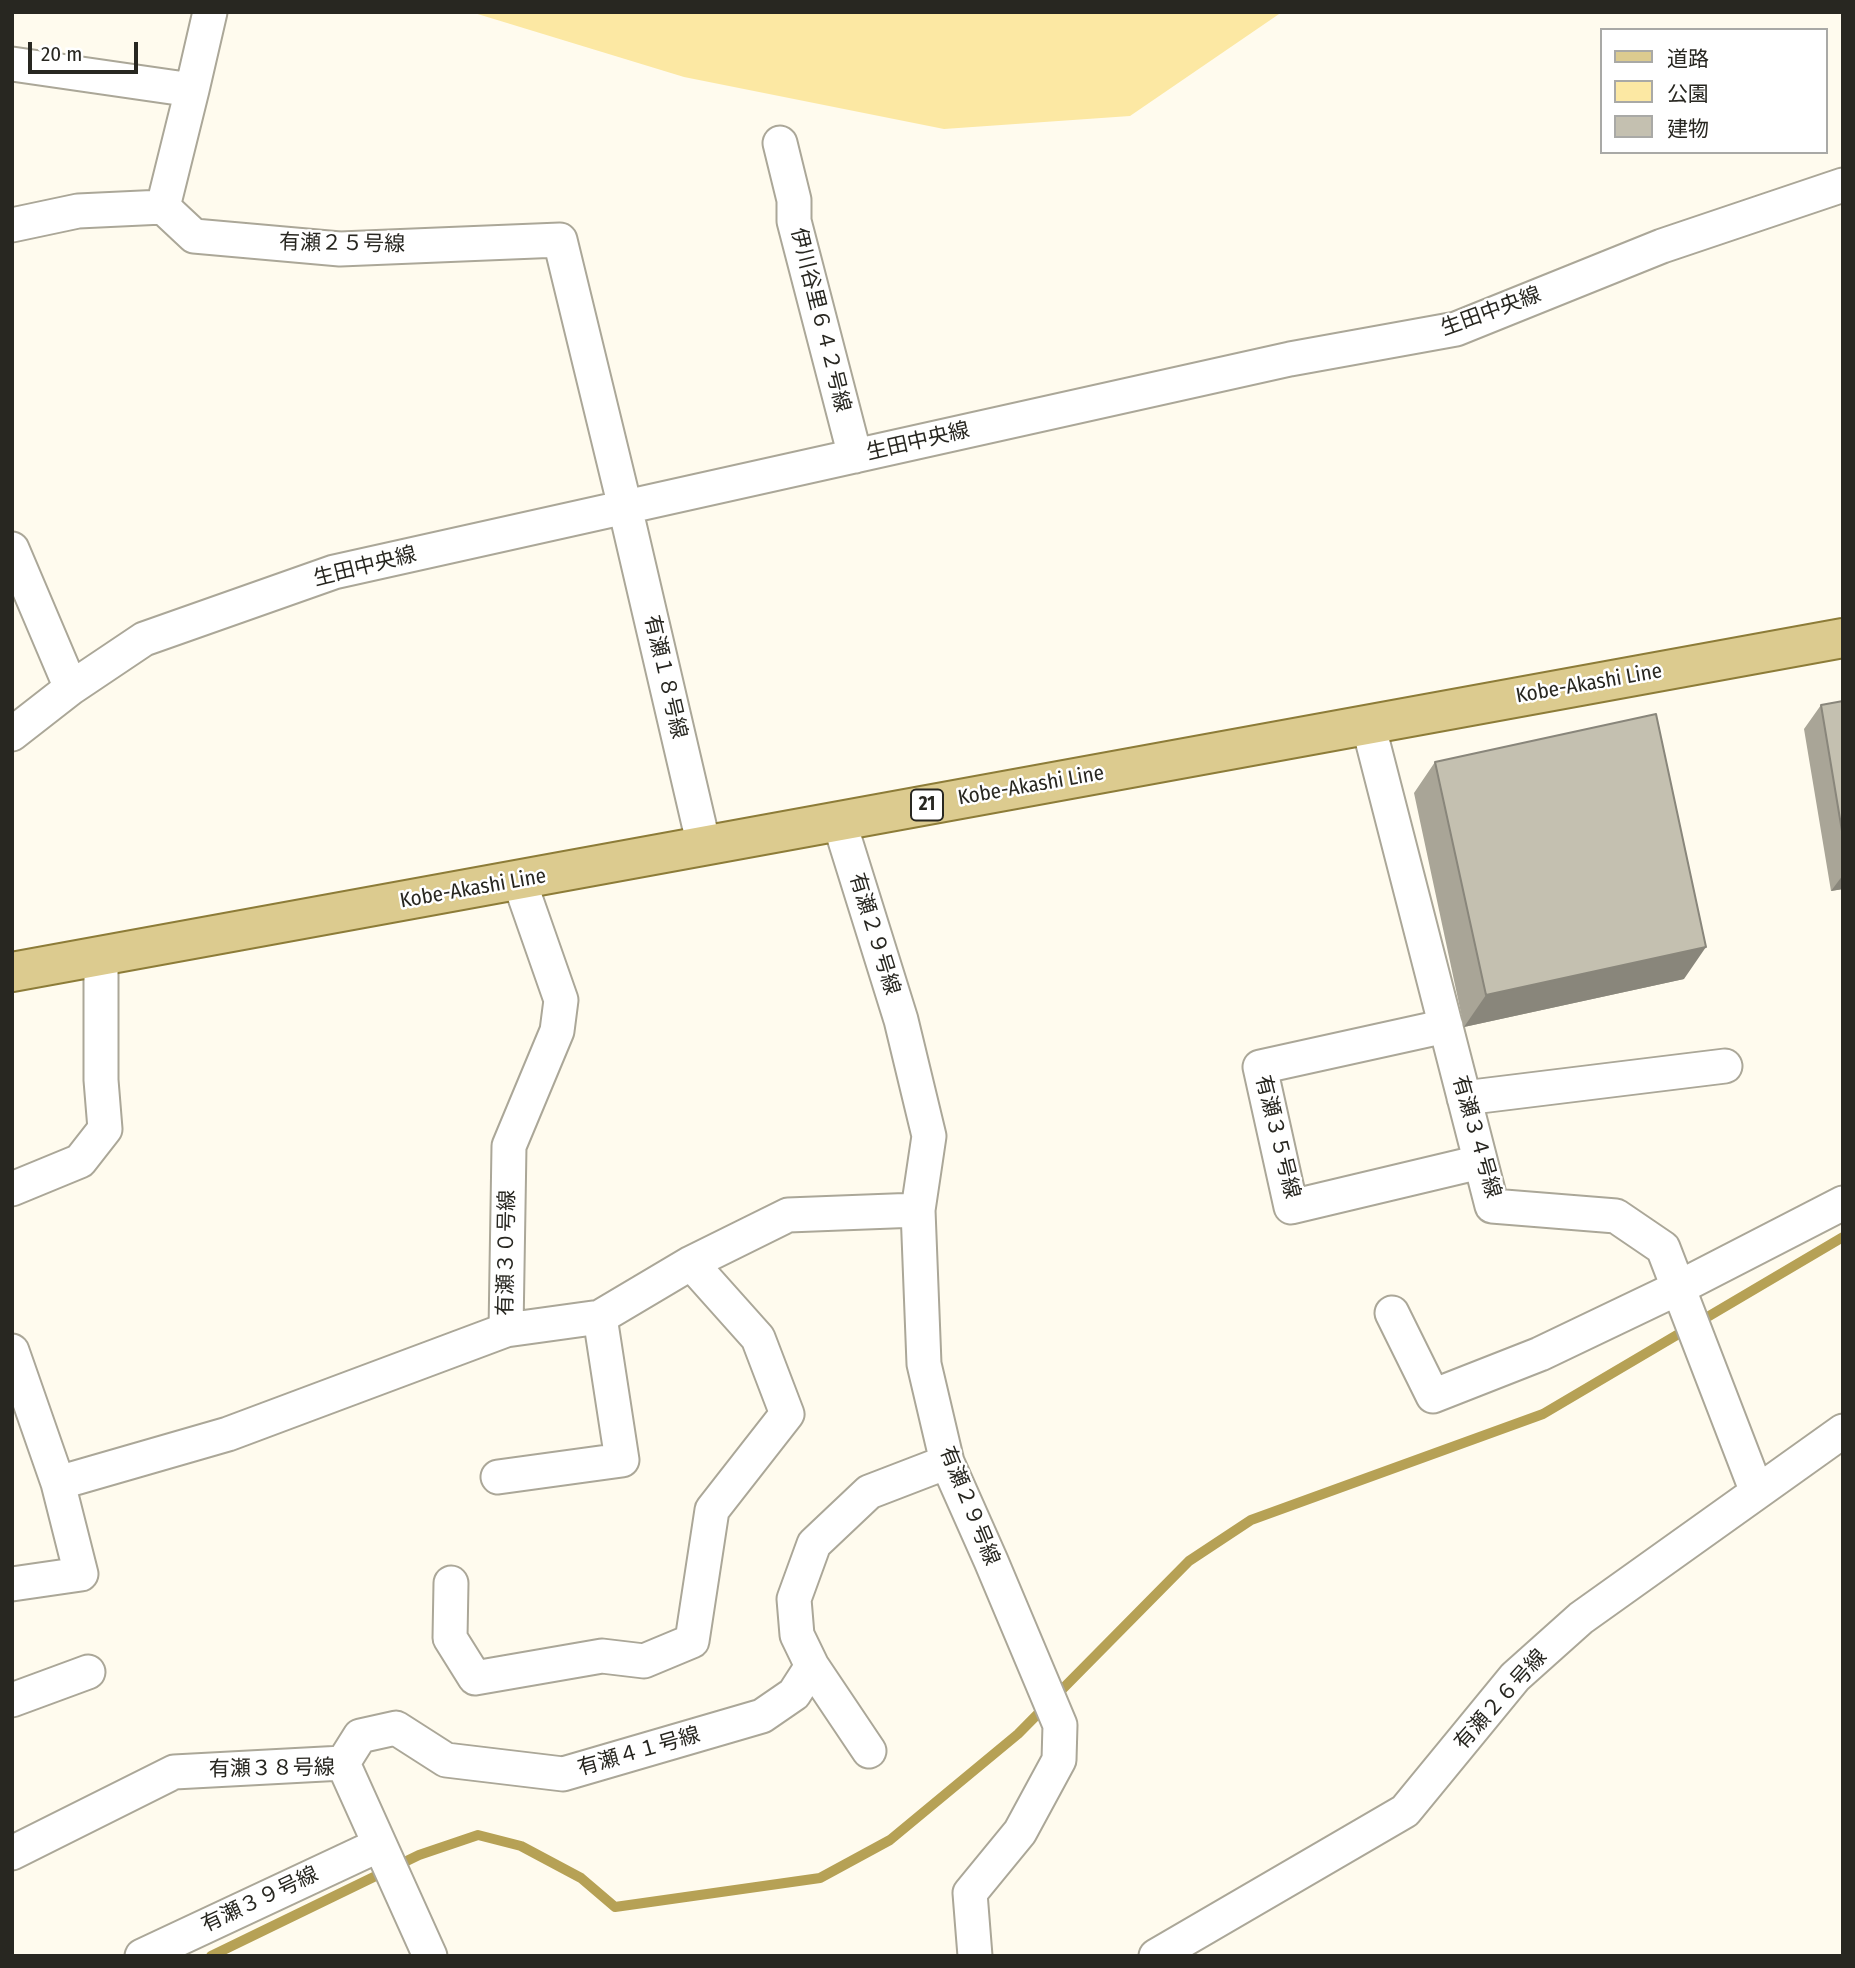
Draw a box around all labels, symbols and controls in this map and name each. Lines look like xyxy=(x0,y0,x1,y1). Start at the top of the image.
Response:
scale bar xyxy=(32,28,142,72)
legend xyxy=(1600,28,1827,154)
text: 20 m xyxy=(41,41,82,67)
text: 道路 xyxy=(1667,46,1709,72)
text: 公園 xyxy=(1667,81,1709,107)
text: 建物 xyxy=(1667,116,1709,142)
street label: 伊川谷里６４２号線 xyxy=(785,225,855,415)
street label: 有瀬２５号線 xyxy=(279,230,405,258)
street label: 生田中央線 xyxy=(1437,282,1545,342)
street label: 生田中央線 xyxy=(864,418,972,466)
street label: 生田中央線 xyxy=(311,542,419,592)
street label: 有瀬１８号線 xyxy=(639,613,691,741)
street label: Kobe-Akashi Line xyxy=(1514,659,1664,709)
street label: Kobe-Akashi Line xyxy=(956,761,1106,811)
road number: 21 xyxy=(911,790,943,820)
street label: Kobe-Akashi Line xyxy=(398,864,548,914)
street label: 有瀬２９号線 xyxy=(844,870,904,998)
street label: 有瀬３５号線 xyxy=(1250,1073,1304,1201)
street label: 有瀬３４号線 xyxy=(1447,1073,1505,1201)
street label: 有瀬３０号線 xyxy=(493,1190,521,1316)
street label: 有瀬２９号線 xyxy=(934,1443,1004,1569)
street label: 有瀬２６号線 xyxy=(1449,1645,1553,1755)
street label: 有瀬４１号線 xyxy=(575,1723,703,1781)
street label: 有瀬３８号線 xyxy=(209,1755,335,1783)
street label: 有瀬３９号線 xyxy=(198,1862,322,1938)

